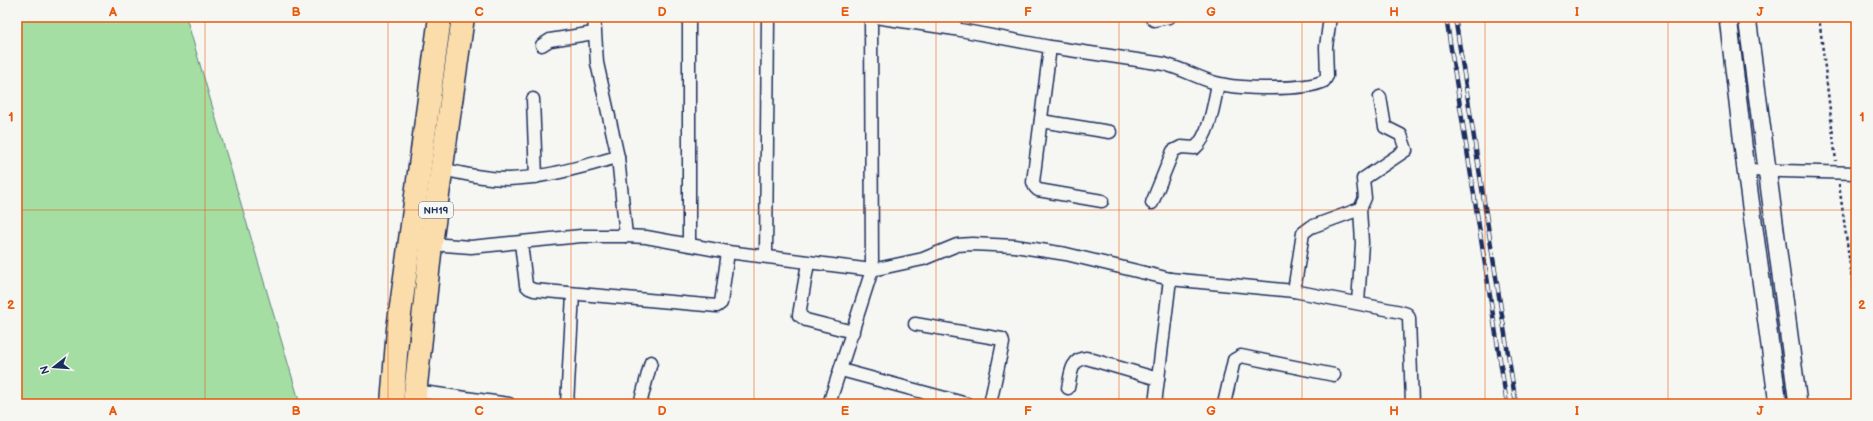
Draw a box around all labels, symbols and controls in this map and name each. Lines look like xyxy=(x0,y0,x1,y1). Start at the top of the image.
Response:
text: A xyxy=(108,4,117,20)
text: B xyxy=(291,4,301,20)
text: C xyxy=(474,4,484,20)
text: D xyxy=(657,4,667,20)
text: E xyxy=(841,4,850,20)
text: F xyxy=(1024,4,1032,20)
text: G xyxy=(1206,4,1216,20)
text: H xyxy=(1389,4,1399,20)
text: I xyxy=(1575,4,1579,20)
text: J xyxy=(1756,4,1764,20)
text: 1 xyxy=(8,109,14,125)
text: 1 xyxy=(1859,109,1865,125)
road number: NH19 xyxy=(419,202,453,218)
text: 2 xyxy=(7,297,15,313)
text: 2 xyxy=(1858,297,1866,313)
north arrow xyxy=(34,347,74,387)
text: N xyxy=(37,364,52,376)
text: A xyxy=(108,403,117,419)
text: B xyxy=(291,403,301,419)
text: C xyxy=(474,403,484,419)
text: D xyxy=(657,403,667,419)
text: E xyxy=(841,403,850,419)
text: F xyxy=(1024,403,1032,419)
text: G xyxy=(1206,403,1216,419)
text: H xyxy=(1389,403,1399,419)
text: I xyxy=(1575,403,1579,419)
text: J xyxy=(1756,403,1764,419)

